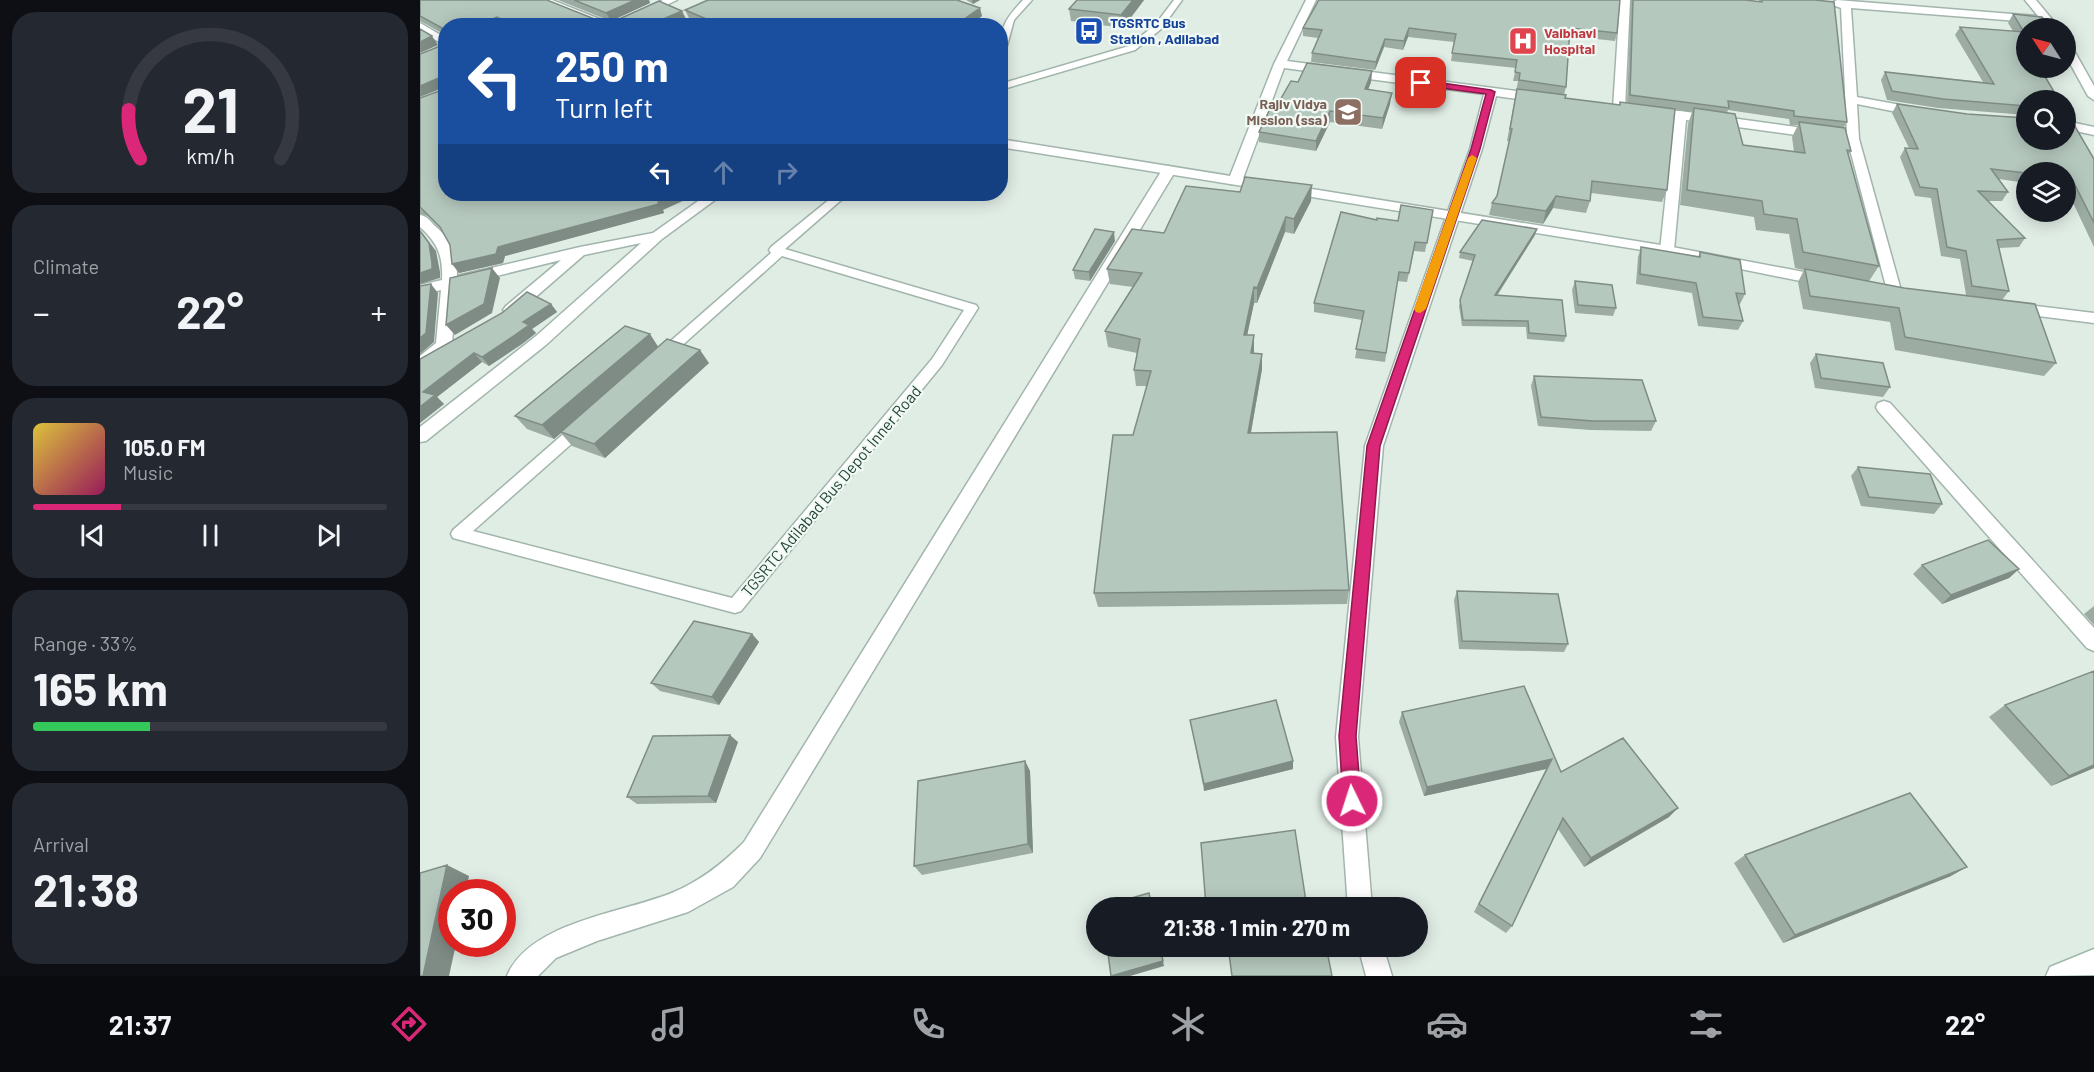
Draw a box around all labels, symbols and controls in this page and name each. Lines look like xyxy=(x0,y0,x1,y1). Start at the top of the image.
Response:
place label: TGSRTC Bus Station , Adilabad xyxy=(1110,14,1219,47)
bus stop icon: TGSRTC Bus Station , Adilabad xyxy=(1073,15,1105,47)
north arrow xyxy=(2016,18,2076,78)
map controls xyxy=(2016,18,2076,222)
place label: Vaibhavi Hospital xyxy=(1544,24,1596,57)
hospital icon: Vaibhavi Hospital xyxy=(1507,25,1539,57)
text: 250 m xyxy=(555,40,669,90)
icon: left xyxy=(456,42,534,120)
pin xyxy=(1395,57,1446,108)
icon: arrive xyxy=(1404,66,1437,99)
text: 21 xyxy=(182,72,238,146)
button: search xyxy=(2016,90,2076,150)
text: Turn left xyxy=(555,91,653,123)
place label: Rajiv Vidya Mission (ssa) xyxy=(1247,95,1327,128)
school or university icon: Rajiv Vidya Mission (ssa) xyxy=(1332,96,1364,128)
text: km/h xyxy=(186,144,234,169)
icon: left xyxy=(644,156,677,189)
icon: ahead xyxy=(707,156,740,189)
icon: right xyxy=(770,156,803,189)
button: layers xyxy=(2016,162,2076,222)
text: Climate xyxy=(33,254,99,278)
text: 22° xyxy=(176,284,244,338)
text: − xyxy=(33,292,50,332)
text: + xyxy=(370,292,387,332)
street label: TGSRTC Adilabad Bus Depot Inner Road xyxy=(737,381,925,600)
text: 105.0 FM xyxy=(123,434,206,460)
text: Music xyxy=(123,460,173,484)
icon: previous xyxy=(76,519,109,552)
icon: pause xyxy=(194,519,227,552)
icon: next xyxy=(312,519,345,552)
text: Range · 33% xyxy=(33,631,137,655)
text: 165 km xyxy=(33,661,168,715)
position arrow xyxy=(1320,769,1384,833)
text: Arrival xyxy=(33,832,89,856)
text: 21:38 xyxy=(33,862,139,916)
speed limit sign: 30 xyxy=(438,879,516,957)
text: 21:38 · 1 min · 270 m xyxy=(1164,914,1350,940)
icon: directions xyxy=(388,1003,430,1045)
icon: music xyxy=(648,1003,690,1045)
icon: phone xyxy=(907,1003,949,1045)
icon: climate xyxy=(1167,1003,1209,1045)
icon: car xyxy=(1426,1003,1468,1045)
icon: filters xyxy=(1685,1003,1727,1045)
text: 21:37 xyxy=(109,1008,171,1040)
text: 22° xyxy=(1945,1008,1985,1040)

